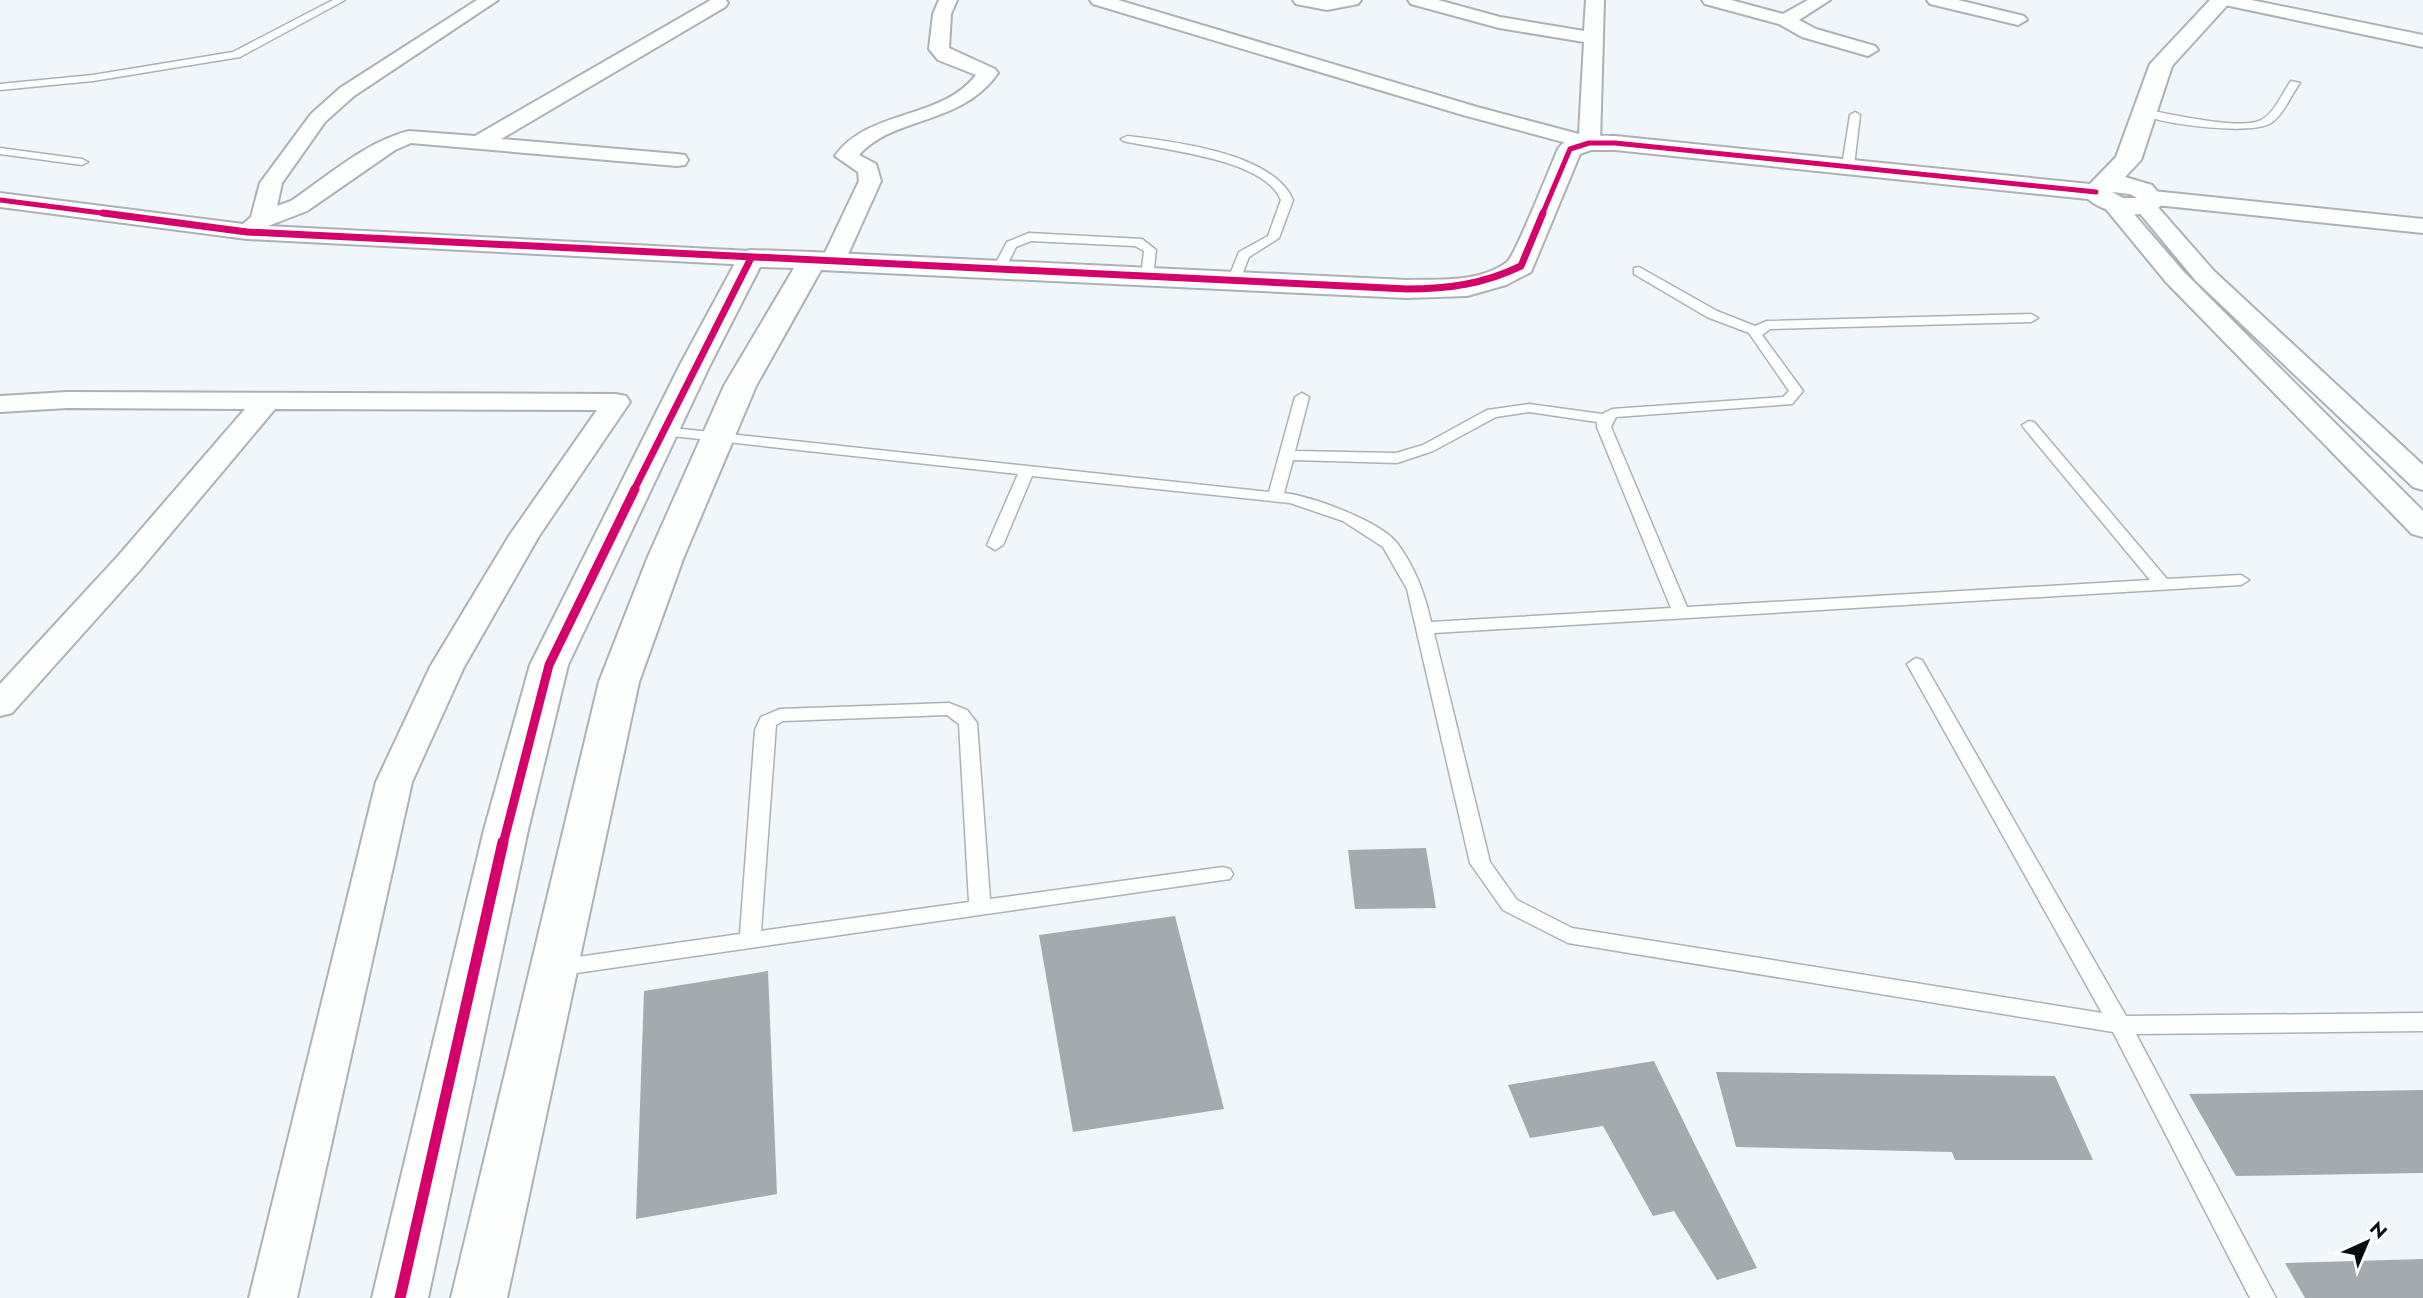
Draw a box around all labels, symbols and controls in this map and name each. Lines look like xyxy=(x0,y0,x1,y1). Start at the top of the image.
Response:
north arrow xyxy=(2332,1207,2402,1277)
text: N xyxy=(2364,1215,2393,1245)

